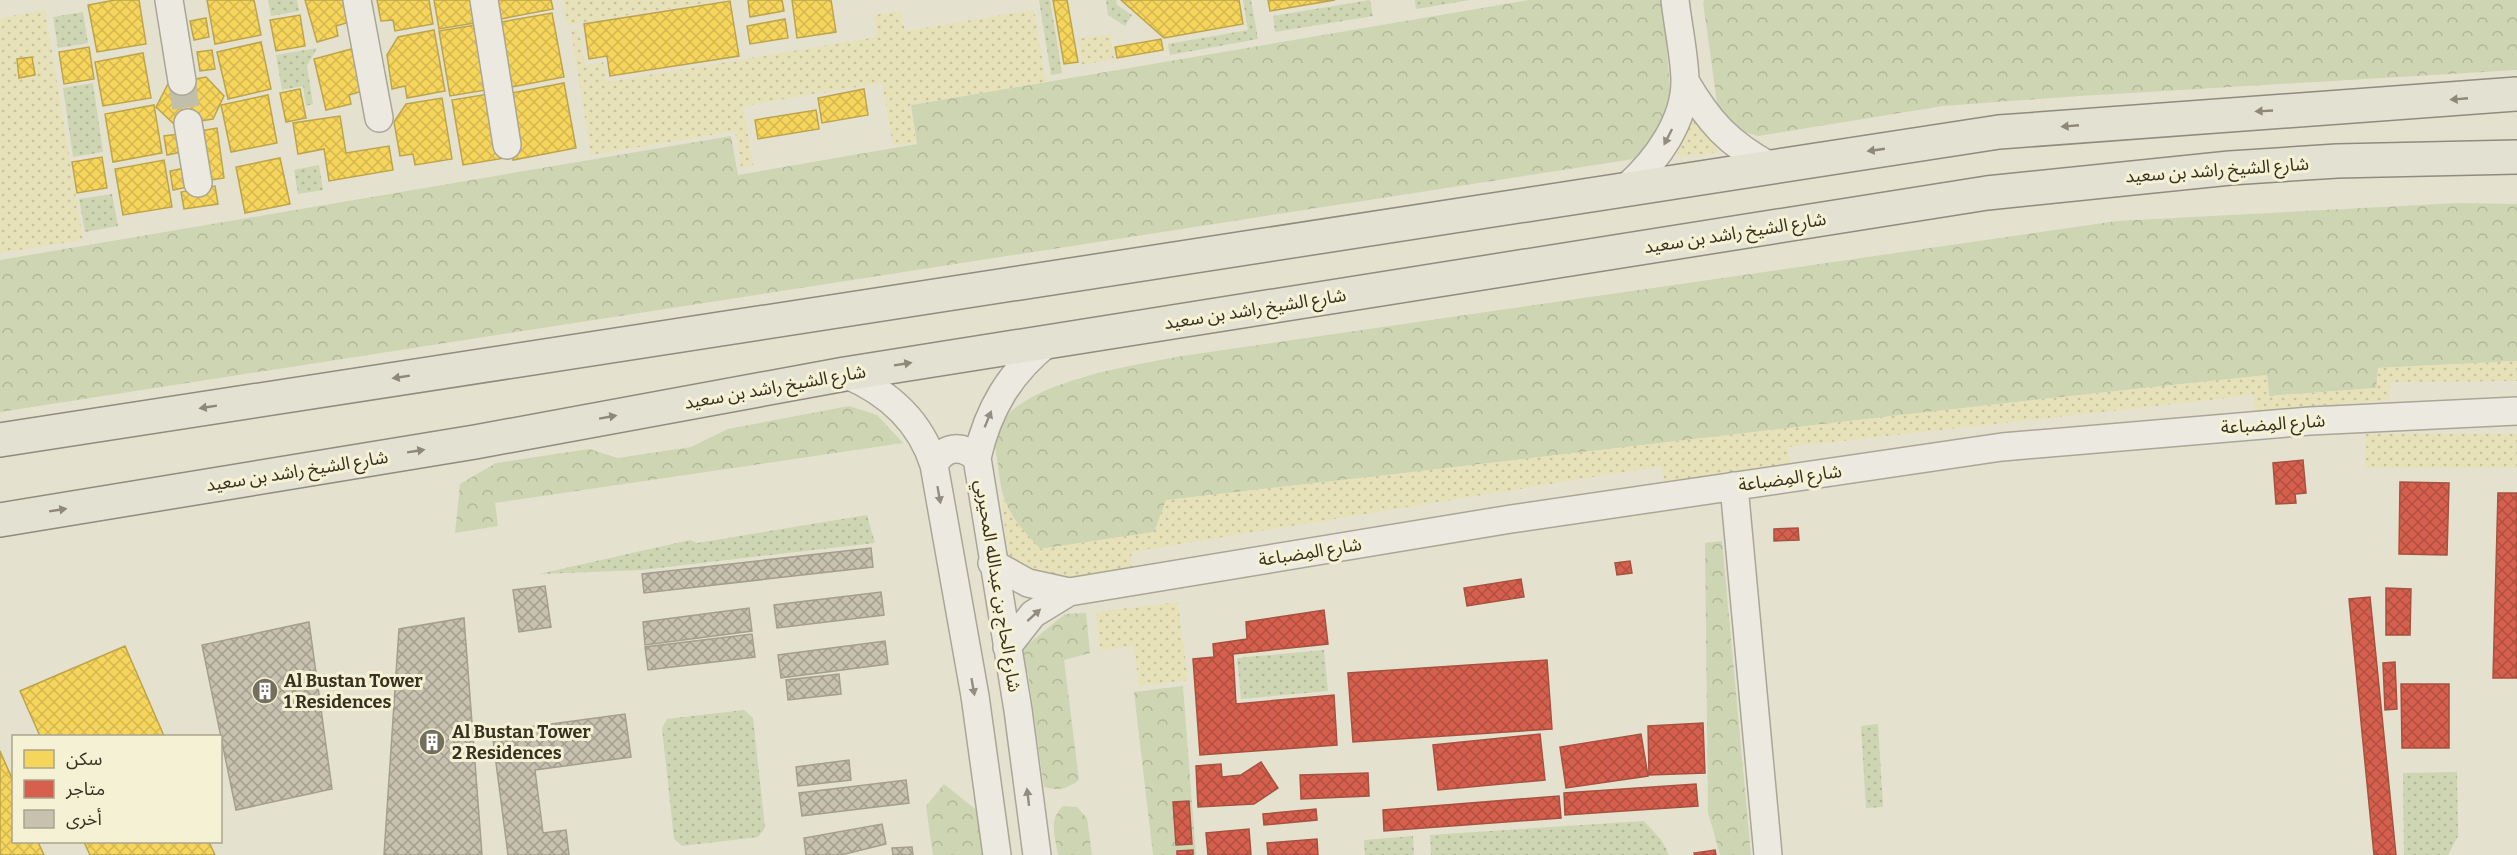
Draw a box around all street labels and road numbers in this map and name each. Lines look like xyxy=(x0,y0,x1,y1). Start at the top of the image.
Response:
street label: شارع الشيخ راشد بن سعيد xyxy=(2124,153,2310,190)
street label: شارع الشيخ راشد بن سعيد xyxy=(1642,208,1828,261)
street label: شارع الشيخ راشد بن سعيد xyxy=(1162,284,1348,337)
street label: شارع الشيخ راشد بن سعيد xyxy=(682,360,868,417)
street label: شارع المِضباعة xyxy=(2220,409,2326,442)
street label: شارع الشيخ راشد بن سعيد xyxy=(204,446,390,499)
street label: شارع المِضباعة xyxy=(1737,460,1844,499)
street label: شارع الحاج بن عبدالله المحيربي xyxy=(967,478,1026,694)
street label: شارع المِضباعة xyxy=(1257,533,1364,574)

